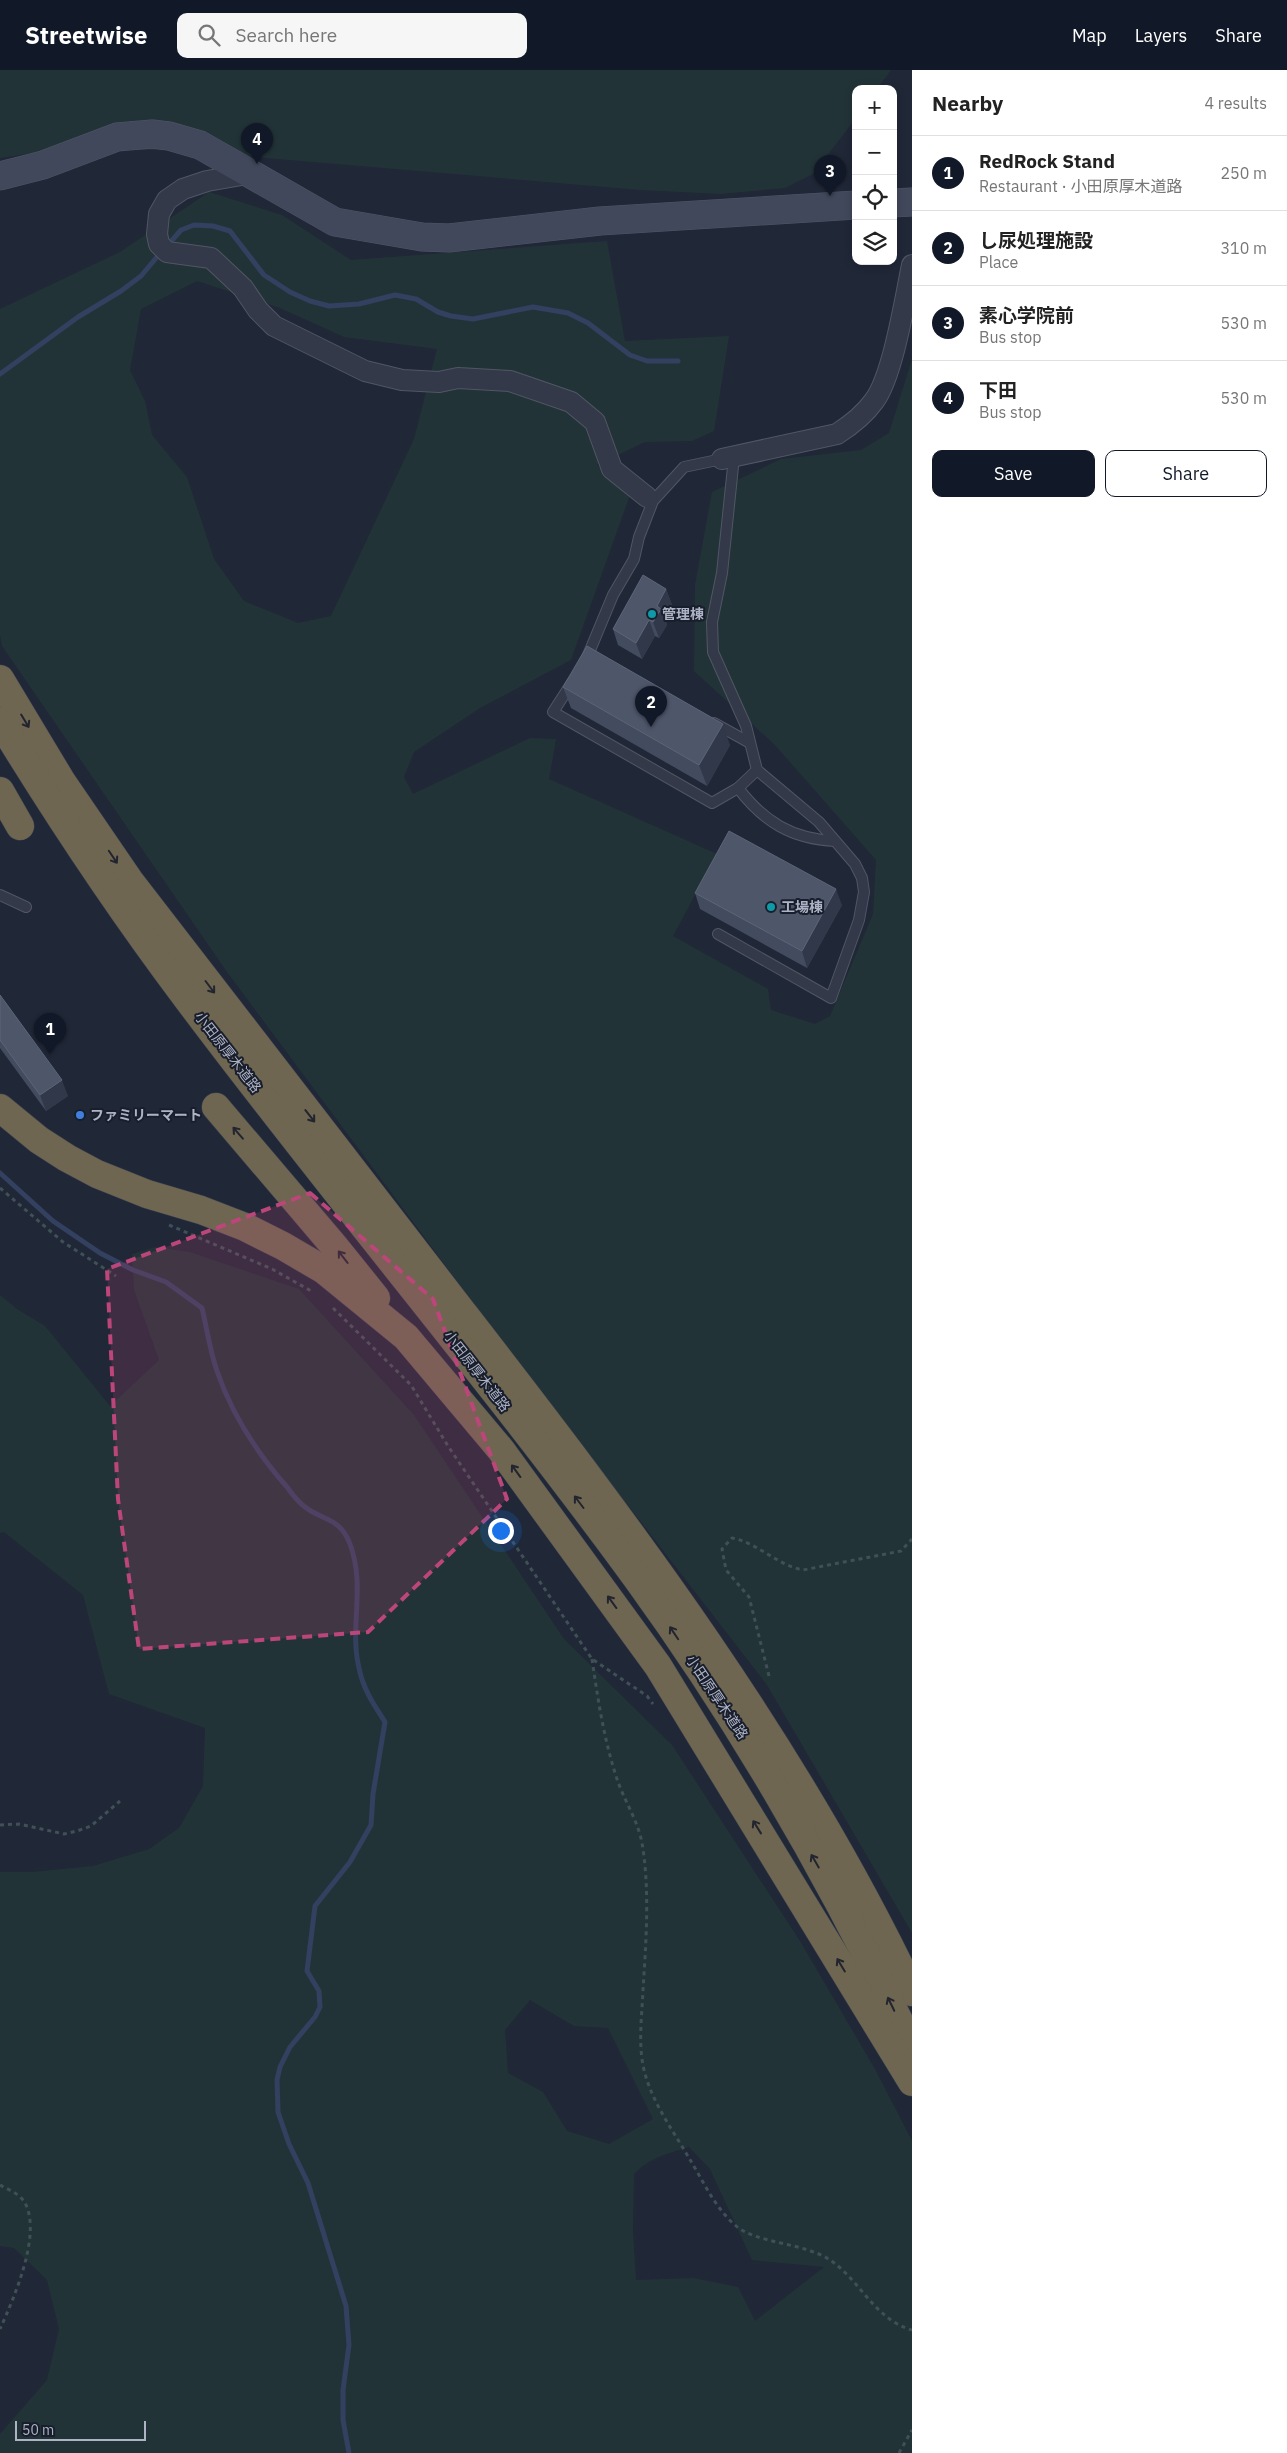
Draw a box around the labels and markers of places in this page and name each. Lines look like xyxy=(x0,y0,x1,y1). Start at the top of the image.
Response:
pin: 4 xyxy=(241,123,273,164)
pin: 3 xyxy=(814,155,846,196)
place label: 管理棟 xyxy=(662,605,704,623)
marker: 管理棟 xyxy=(646,608,658,620)
pin: 2 xyxy=(635,686,667,727)
place label: 工場棟 xyxy=(781,898,823,916)
marker: 工場棟 xyxy=(765,901,777,913)
pin: 1 xyxy=(34,1013,66,1054)
place label: ファミリーマート xyxy=(90,1106,202,1124)
marker: ファミリーマート xyxy=(74,1109,86,1121)

